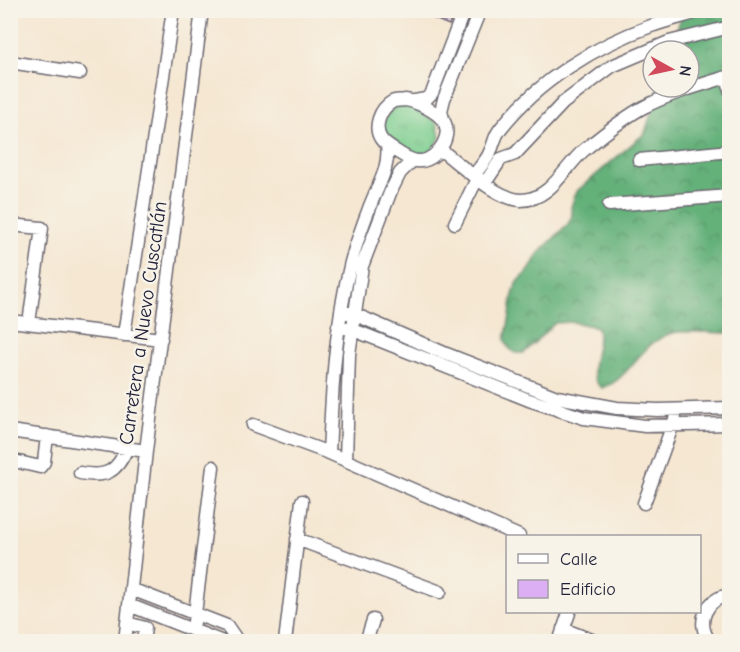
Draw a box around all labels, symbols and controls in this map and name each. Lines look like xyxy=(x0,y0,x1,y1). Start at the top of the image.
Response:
north arrow xyxy=(641,39,701,99)
text: N xyxy=(675,65,695,77)
street label: Carretera a Nuevo Cuscatlán xyxy=(115,200,171,446)
legend xyxy=(506,535,701,613)
text: Calle xyxy=(560,549,597,570)
text: Edificio xyxy=(560,579,616,600)

